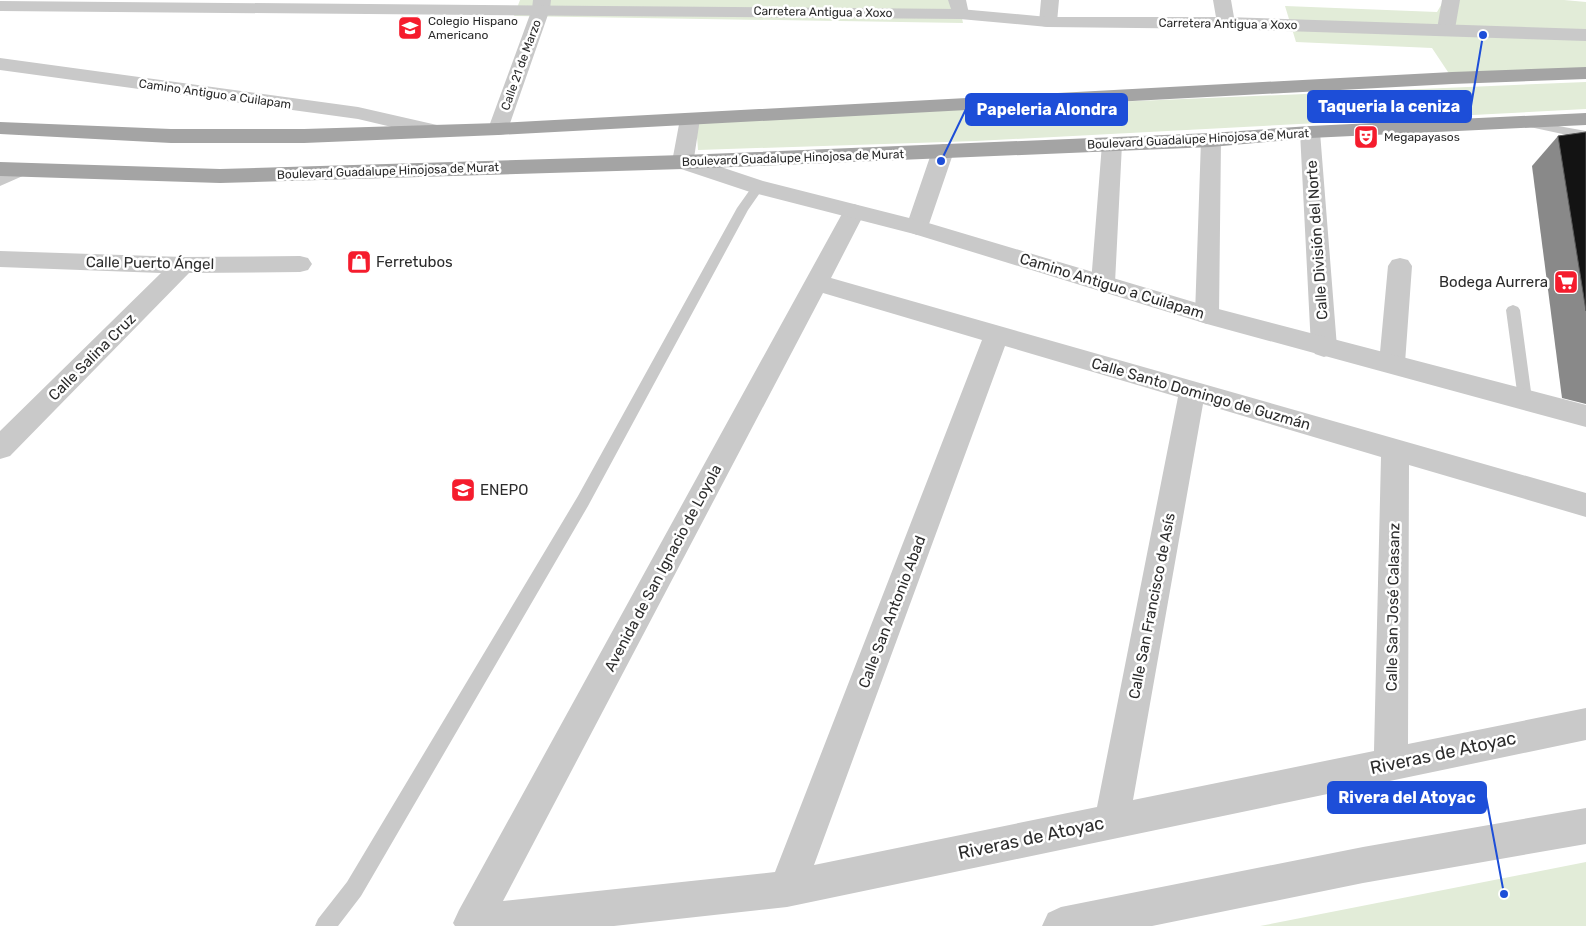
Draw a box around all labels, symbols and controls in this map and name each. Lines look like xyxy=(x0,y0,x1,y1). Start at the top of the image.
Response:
street label: Carretera Antigua a Xoxo xyxy=(753,4,893,20)
place label: Colegio Hispano Americano xyxy=(428,14,518,42)
school or university icon: Colegio Hispano Americano xyxy=(397,15,423,41)
street label: Carretera Antigua a Xoxo xyxy=(1158,16,1298,32)
street label: Calle 21 de Marzo xyxy=(498,18,544,112)
street label: Camino Antiguo a Cuilapam xyxy=(138,76,292,112)
callout: Taqueria la ceniza xyxy=(1308,91,1471,122)
callout: Papeleria Alondra xyxy=(966,94,1127,125)
text: Taqueria la ceniza xyxy=(1318,97,1460,116)
text: Papeleria Alondra xyxy=(977,100,1117,119)
theatre icon: Megapayasos xyxy=(1353,124,1379,150)
street label: Boulevard Guadalupe Hinojosa de Murat xyxy=(1087,126,1310,152)
place label: Megapayasos xyxy=(1384,130,1460,144)
street label: Boulevard Guadalupe Hinojosa de Murat xyxy=(682,147,905,169)
street label: Boulevard Guadalupe Hinojosa de Murat xyxy=(277,160,500,182)
street label: Calle División del Norte xyxy=(1302,160,1332,320)
shop icon: Ferretubos xyxy=(346,249,372,275)
street label: Camino Antiguo a Cuilapam xyxy=(1018,249,1206,323)
street label: Calle Puerto Ángel xyxy=(86,253,214,273)
place label: Ferretubos xyxy=(376,253,453,271)
supermarket icon: Bodega Aurrera xyxy=(1553,269,1579,295)
place label: Bodega Aurrera xyxy=(1439,273,1548,291)
street label: Calle Salina Cruz xyxy=(45,309,140,404)
street label: Calle Santo Domingo de Guzmán xyxy=(1089,354,1313,434)
street label: Avenida de San Ignacio de Loyola xyxy=(601,461,725,675)
school or university icon: ENEPO xyxy=(450,477,476,503)
place label: ENEPO xyxy=(480,481,528,499)
street label: Calle San Francisco de Asís xyxy=(1125,511,1179,701)
street label: Calle San José Calasanz xyxy=(1383,522,1403,692)
street label: Calle San Antonio Abad xyxy=(855,533,929,691)
street label: Riveras de Atoyac xyxy=(1368,727,1518,779)
callout: Rivera del Atoyac xyxy=(1328,782,1486,813)
text: Rivera del Atoyac xyxy=(1338,788,1476,807)
street label: Riveras de Atoyac xyxy=(956,812,1106,864)

